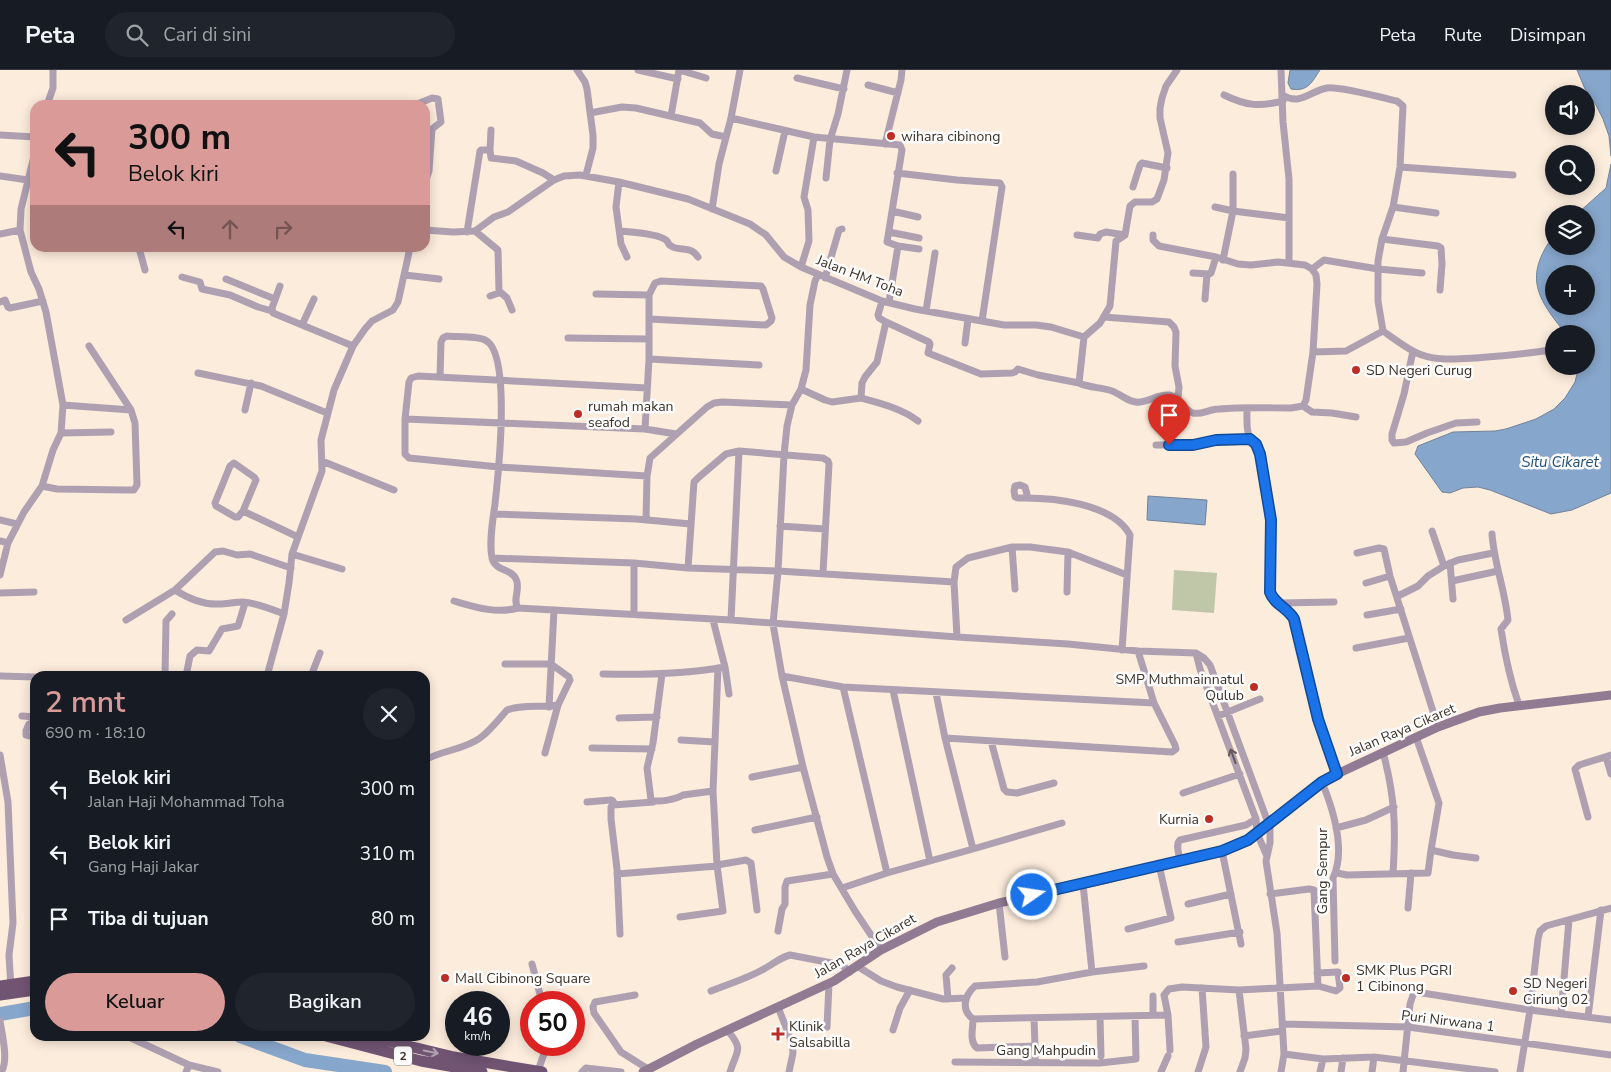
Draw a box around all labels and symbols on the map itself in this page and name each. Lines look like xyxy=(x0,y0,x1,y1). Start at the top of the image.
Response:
place label: wihara cibinong xyxy=(901,127,1000,146)
marker: wihara cibinong xyxy=(885,130,897,142)
street label: Jalan HM Toha xyxy=(813,250,906,301)
place label: SD Negeri Curug xyxy=(1366,361,1472,380)
marker: SD Negeri Curug xyxy=(1350,364,1362,376)
pin xyxy=(1148,394,1190,445)
place label: rumah makan seafod xyxy=(588,397,674,432)
marker: rumah makan seafod xyxy=(572,408,584,420)
water label: Situ Cikaret xyxy=(1521,452,1600,472)
place label: SMP Muthmainnatul Qulub xyxy=(1115,670,1245,705)
marker: SMP Muthmainnatul Qulub xyxy=(1248,681,1260,693)
street label: Jalan Raya Cikaret xyxy=(1345,699,1458,761)
one-way arrow xyxy=(1228,749,1237,764)
place label: Kurnia xyxy=(1159,810,1199,829)
marker: Kurnia xyxy=(1203,813,1215,825)
street label: Gang Sempur xyxy=(1313,828,1332,914)
position arrow xyxy=(1005,868,1057,920)
street label: Jalan Raya Cikaret xyxy=(810,909,919,983)
place label: SMK Plus PGRI 1 Cibinong xyxy=(1356,961,1452,996)
place label: Mall Cibinong Square xyxy=(455,969,590,988)
marker: Mall Cibinong Square xyxy=(439,972,451,984)
marker: SMK Plus PGRI 1 Cibinong xyxy=(1340,972,1352,984)
place label: SD Negeri Ciriung 02 xyxy=(1523,974,1588,1009)
marker: SD Negeri Ciriung 02 xyxy=(1507,985,1519,997)
speed limit sign: 50 xyxy=(520,991,585,1056)
street label: Puri Nirwana 1 xyxy=(1400,1006,1496,1036)
place label: Klinik Salsabilla xyxy=(789,1017,850,1052)
marker: Klinik Salsabilla xyxy=(771,1027,785,1041)
street label: Gang Mahpudin xyxy=(996,1041,1096,1060)
road number: 2 xyxy=(394,1046,412,1066)
one-way arrow xyxy=(423,1048,439,1057)

